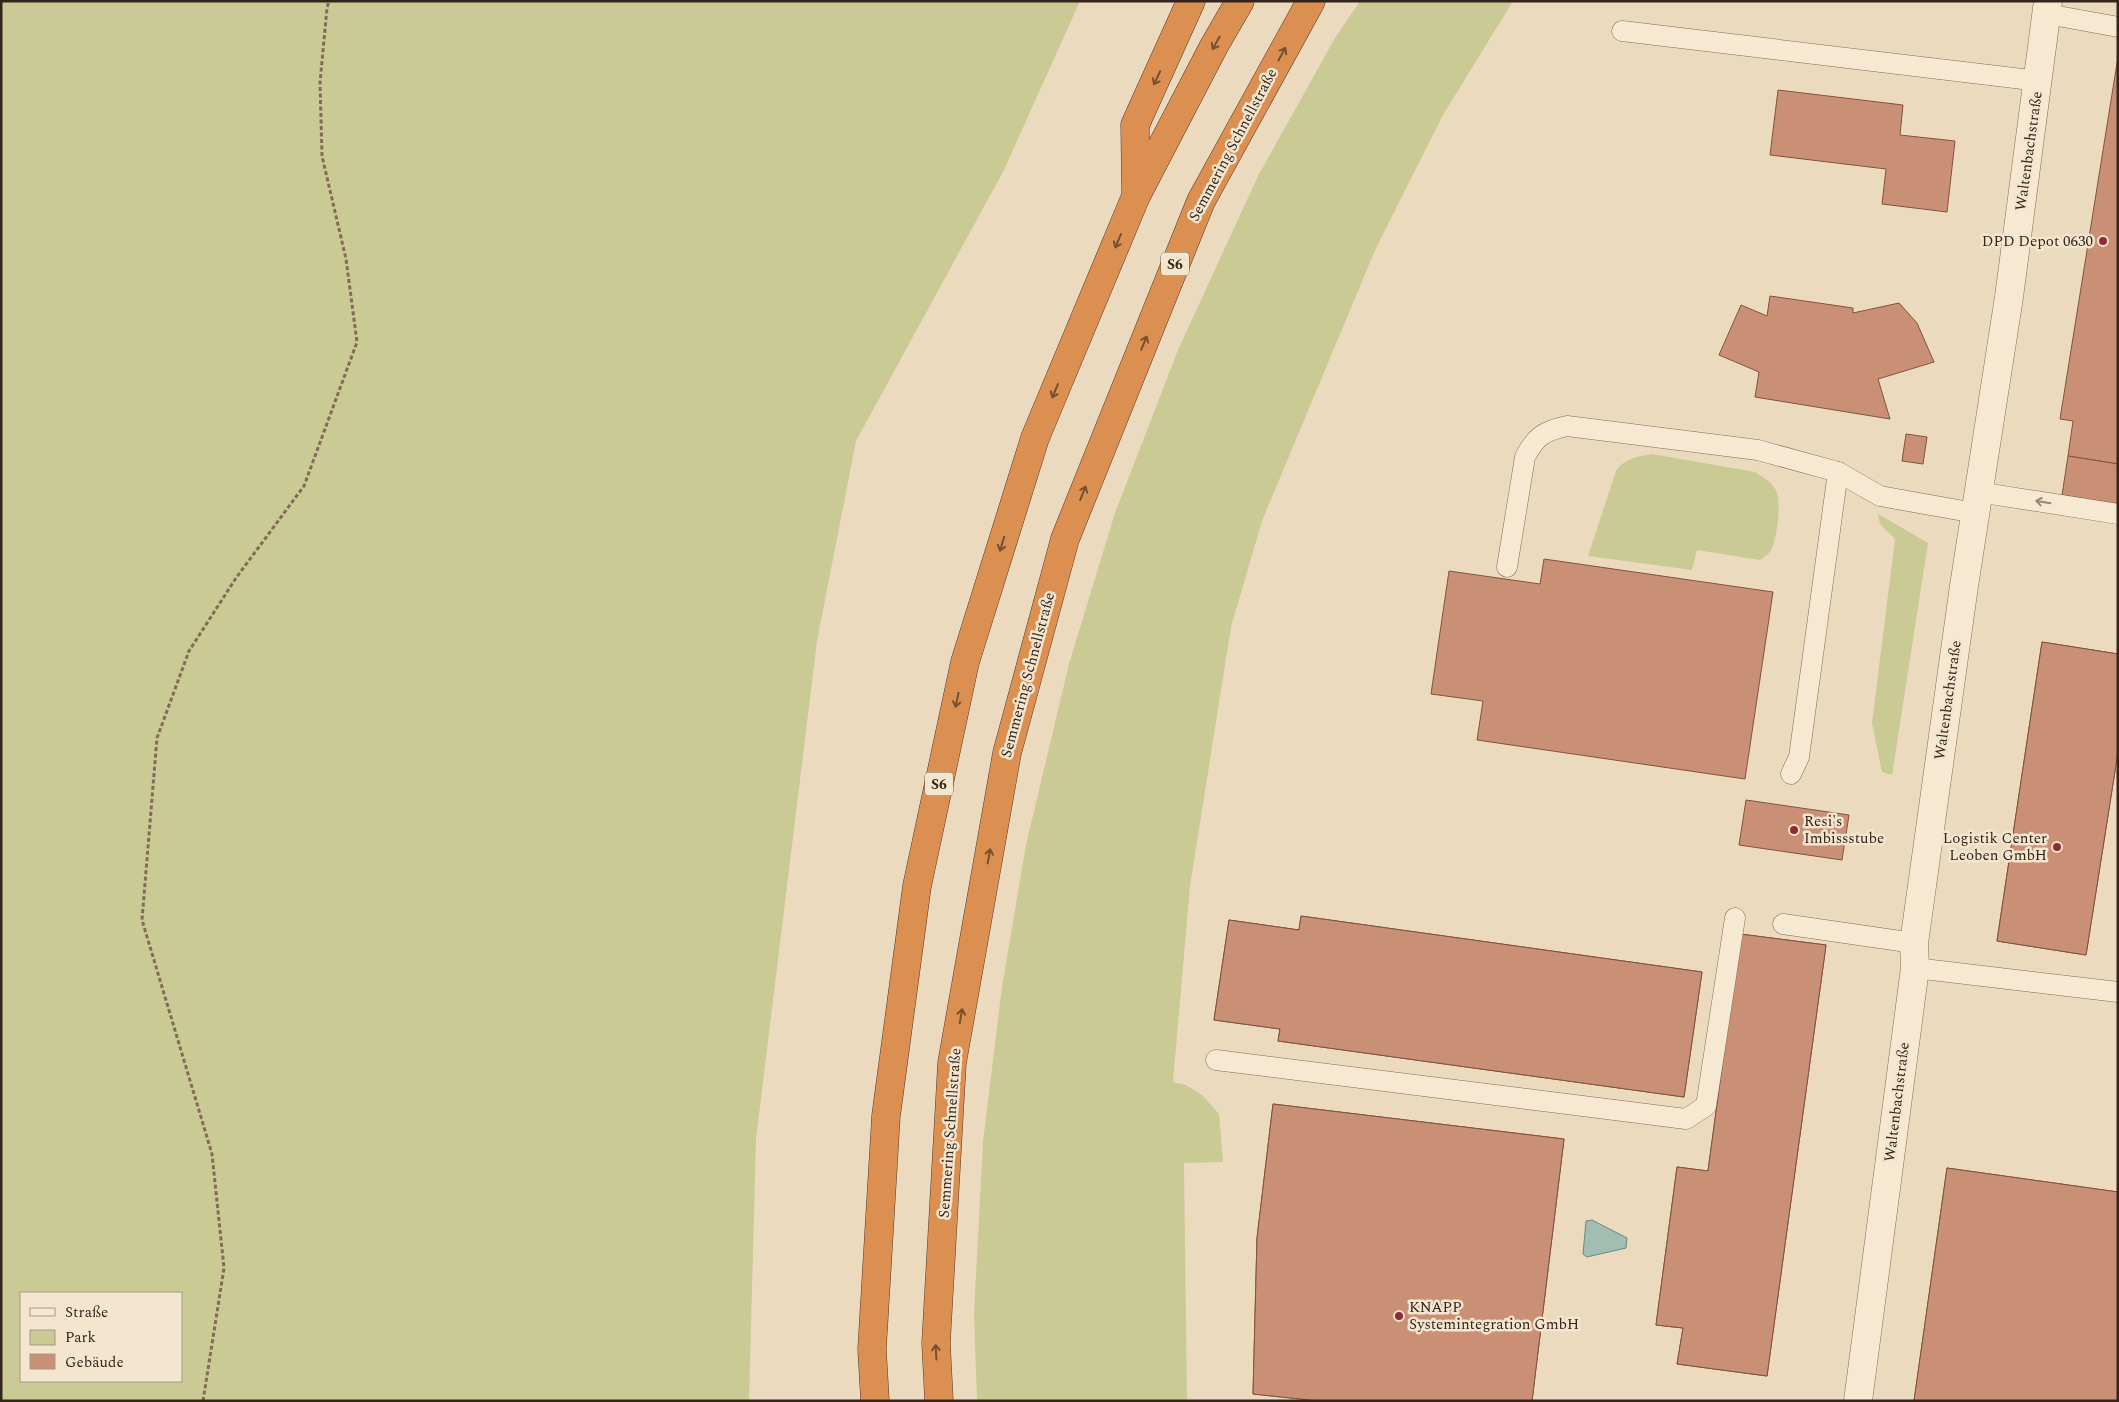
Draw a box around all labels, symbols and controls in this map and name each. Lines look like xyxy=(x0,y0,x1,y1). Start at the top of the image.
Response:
one-way arrow xyxy=(1210,36,1220,50)
one-way arrow xyxy=(1277,48,1287,62)
street label: Semmering Schnellstraße xyxy=(1183,64,1283,226)
one-way arrow xyxy=(1151,70,1161,85)
street label: Waltenbachstraße xyxy=(2009,90,2049,212)
place label: DPD Depot 0630 xyxy=(1982,230,2093,253)
one-way arrow xyxy=(1112,233,1122,248)
marker: DPD Depot 0630 xyxy=(2097,235,2109,247)
road number: S6 xyxy=(1161,252,1189,276)
one-way arrow xyxy=(1140,335,1149,350)
one-way arrow xyxy=(1050,383,1059,398)
one-way arrow xyxy=(1079,486,1088,501)
one-way arrow xyxy=(2035,497,2051,507)
one-way arrow xyxy=(997,536,1006,551)
street label: Semmering Schnellstraße xyxy=(995,590,1061,760)
street label: Waltenbachstraße xyxy=(1928,639,1968,761)
one-way arrow xyxy=(952,692,961,708)
road number: S6 xyxy=(925,772,953,796)
place label: Resi's Imbissstube xyxy=(1804,810,1884,850)
marker: Resi's Imbissstube xyxy=(1788,824,1800,836)
place label: Logistik Center Leoben GmbH xyxy=(1943,827,2047,867)
marker: Logistik Center Leoben GmbH xyxy=(2051,841,2063,853)
one-way arrow xyxy=(984,848,994,864)
one-way arrow xyxy=(956,1008,966,1024)
street label: Waltenbachstraße xyxy=(1878,1041,1916,1163)
street label: Semmering Schnellstraße xyxy=(933,1047,967,1219)
legend xyxy=(20,1292,182,1382)
place label: KNAPP Systemintegration GmbH xyxy=(1409,1296,1579,1336)
text: Straße xyxy=(65,1301,108,1324)
marker: KNAPP Systemintegration GmbH xyxy=(1393,1310,1405,1322)
text: Park xyxy=(65,1326,96,1349)
one-way arrow xyxy=(932,1344,941,1360)
text: Gebäude xyxy=(65,1351,124,1374)

